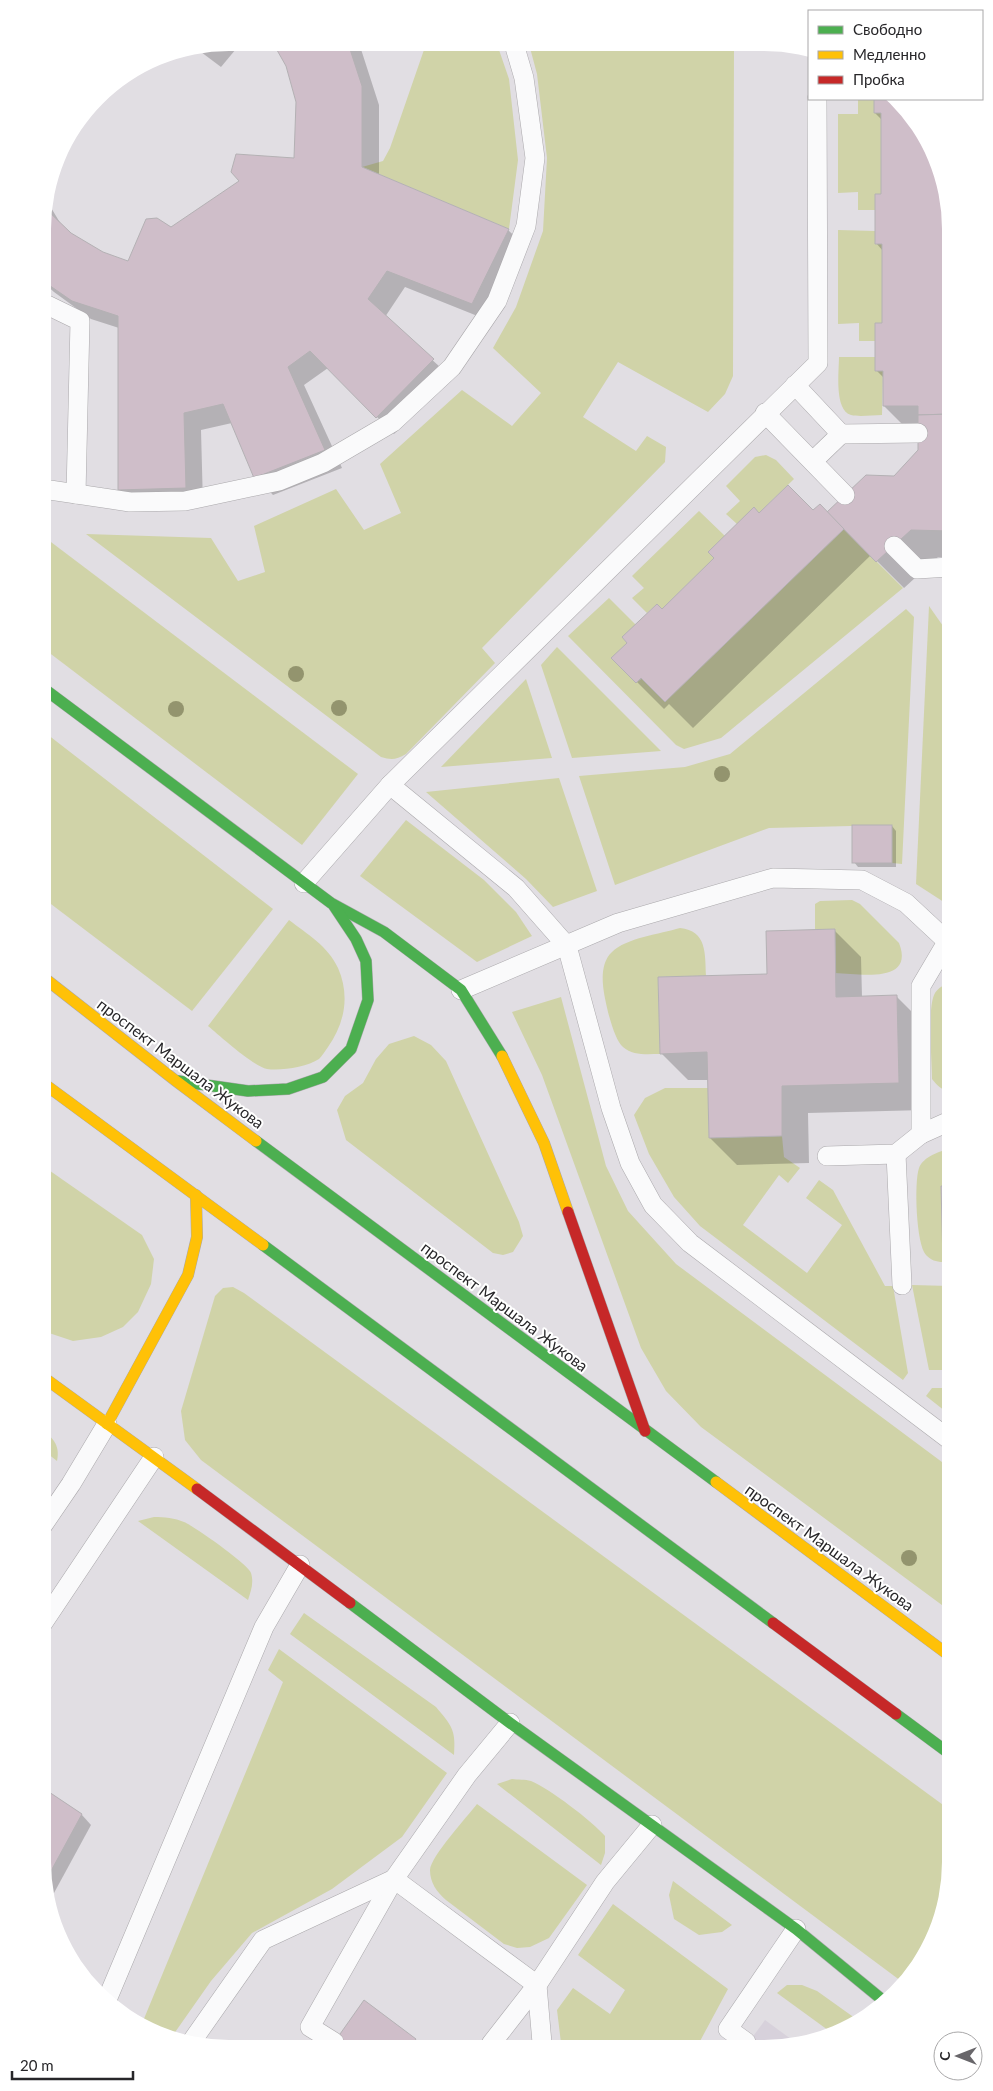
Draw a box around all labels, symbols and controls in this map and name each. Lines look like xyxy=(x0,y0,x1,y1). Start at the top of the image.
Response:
legend xyxy=(808,10,983,100)
text: Свободно xyxy=(853,20,922,38)
text: Медленно xyxy=(853,45,926,63)
text: Пробка xyxy=(853,70,905,88)
street label: проспект Маршала Жукова xyxy=(94,994,268,1132)
street label: проспект Маршала Жукова xyxy=(418,1237,592,1375)
street label: проспект Маршала Жукова xyxy=(742,1479,918,1615)
north arrow xyxy=(933,2031,983,2081)
scale bar xyxy=(12,2048,134,2080)
text: С xyxy=(936,2051,953,2061)
text: 20 m xyxy=(20,2056,54,2074)

